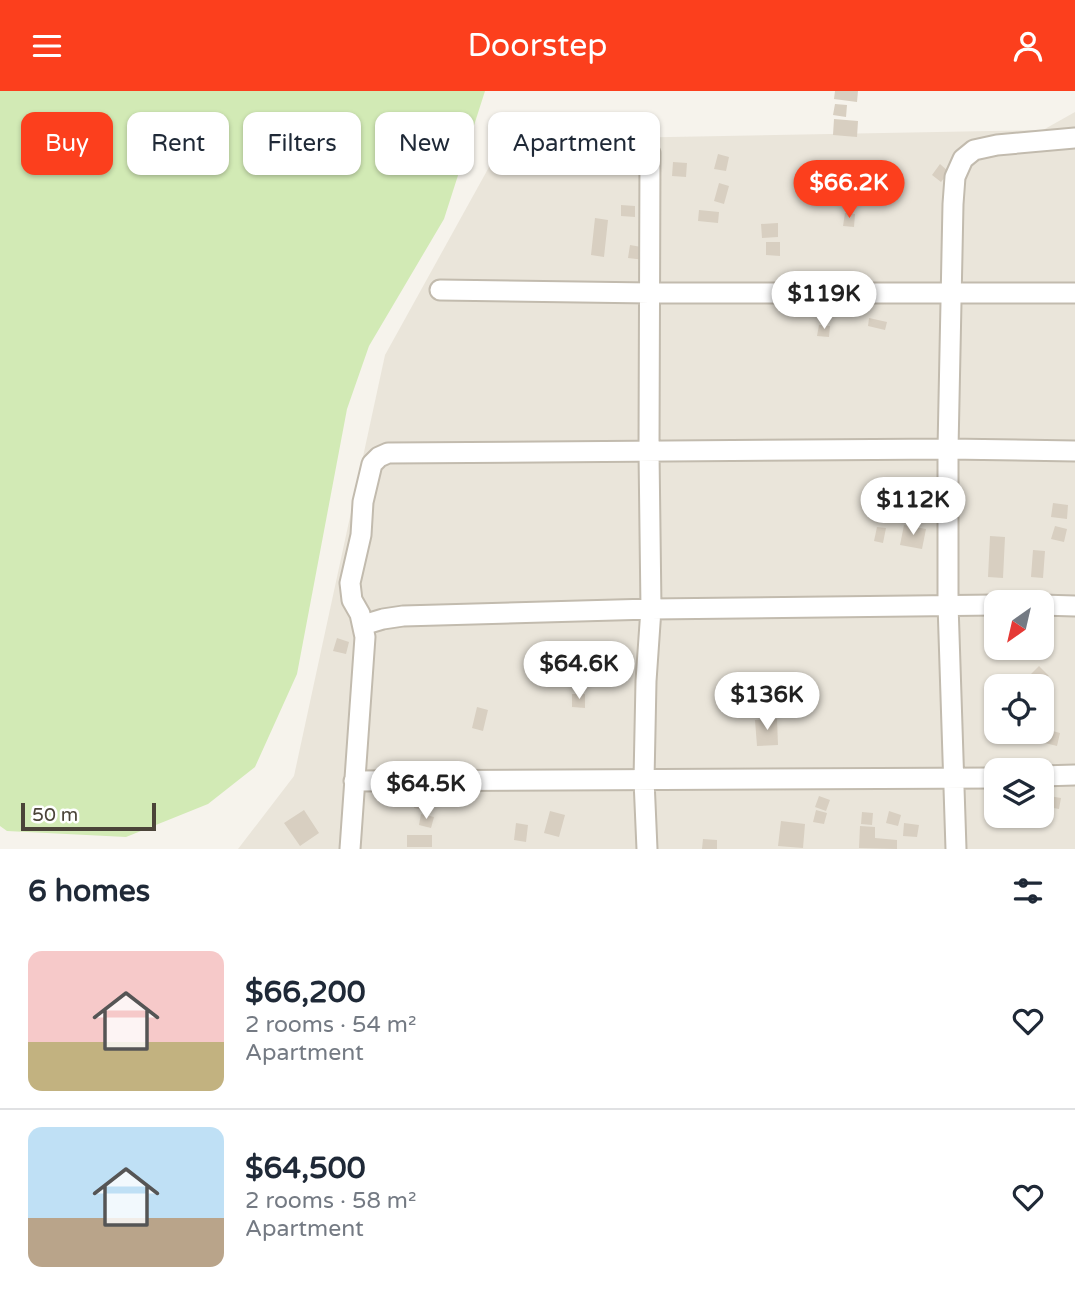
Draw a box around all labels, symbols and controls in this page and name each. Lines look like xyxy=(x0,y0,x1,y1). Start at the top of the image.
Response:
icon: menu xyxy=(28,27,66,65)
text: Doorstep xyxy=(467,27,608,65)
icon: person xyxy=(1009,27,1047,65)
chip: Buy xyxy=(21,112,113,175)
chip: Rent xyxy=(127,112,229,175)
chip: Filters xyxy=(243,112,361,175)
chip: New xyxy=(375,112,474,175)
chip: Apartment xyxy=(488,112,660,175)
pin: $66.2K xyxy=(792,160,906,220)
text: $66.2K xyxy=(810,169,888,197)
pin: $119K xyxy=(775,271,873,331)
text: $119K xyxy=(788,280,860,308)
pin: $112K xyxy=(864,477,962,537)
text: $112K xyxy=(877,486,949,514)
north arrow xyxy=(984,590,1054,660)
map controls xyxy=(984,590,1054,828)
pin: $64.6K xyxy=(522,641,636,701)
text: $64.6K xyxy=(540,650,618,678)
pin: $136K xyxy=(718,673,816,732)
button: locate xyxy=(984,674,1054,744)
text: $136K xyxy=(731,681,803,709)
button: layers xyxy=(984,758,1054,828)
pin: $64.5K xyxy=(369,761,483,821)
text: $64.5K xyxy=(387,770,465,798)
scale bar xyxy=(21,800,156,832)
text: 50 m xyxy=(32,804,78,826)
icon: filters xyxy=(1009,872,1047,910)
text: 6 homes xyxy=(28,873,150,910)
text: $66,200 xyxy=(245,974,365,1011)
icon: home xyxy=(84,979,168,1063)
icon: heart xyxy=(1009,1002,1047,1040)
text: 2 rooms · 54 m² xyxy=(245,1011,416,1039)
text: Apartment xyxy=(245,1039,364,1067)
text: $64,500 xyxy=(245,1150,365,1187)
icon: home xyxy=(84,1155,168,1239)
icon: heart xyxy=(1009,1178,1047,1216)
text: 2 rooms · 58 m² xyxy=(245,1187,416,1215)
text: Apartment xyxy=(245,1215,364,1243)

